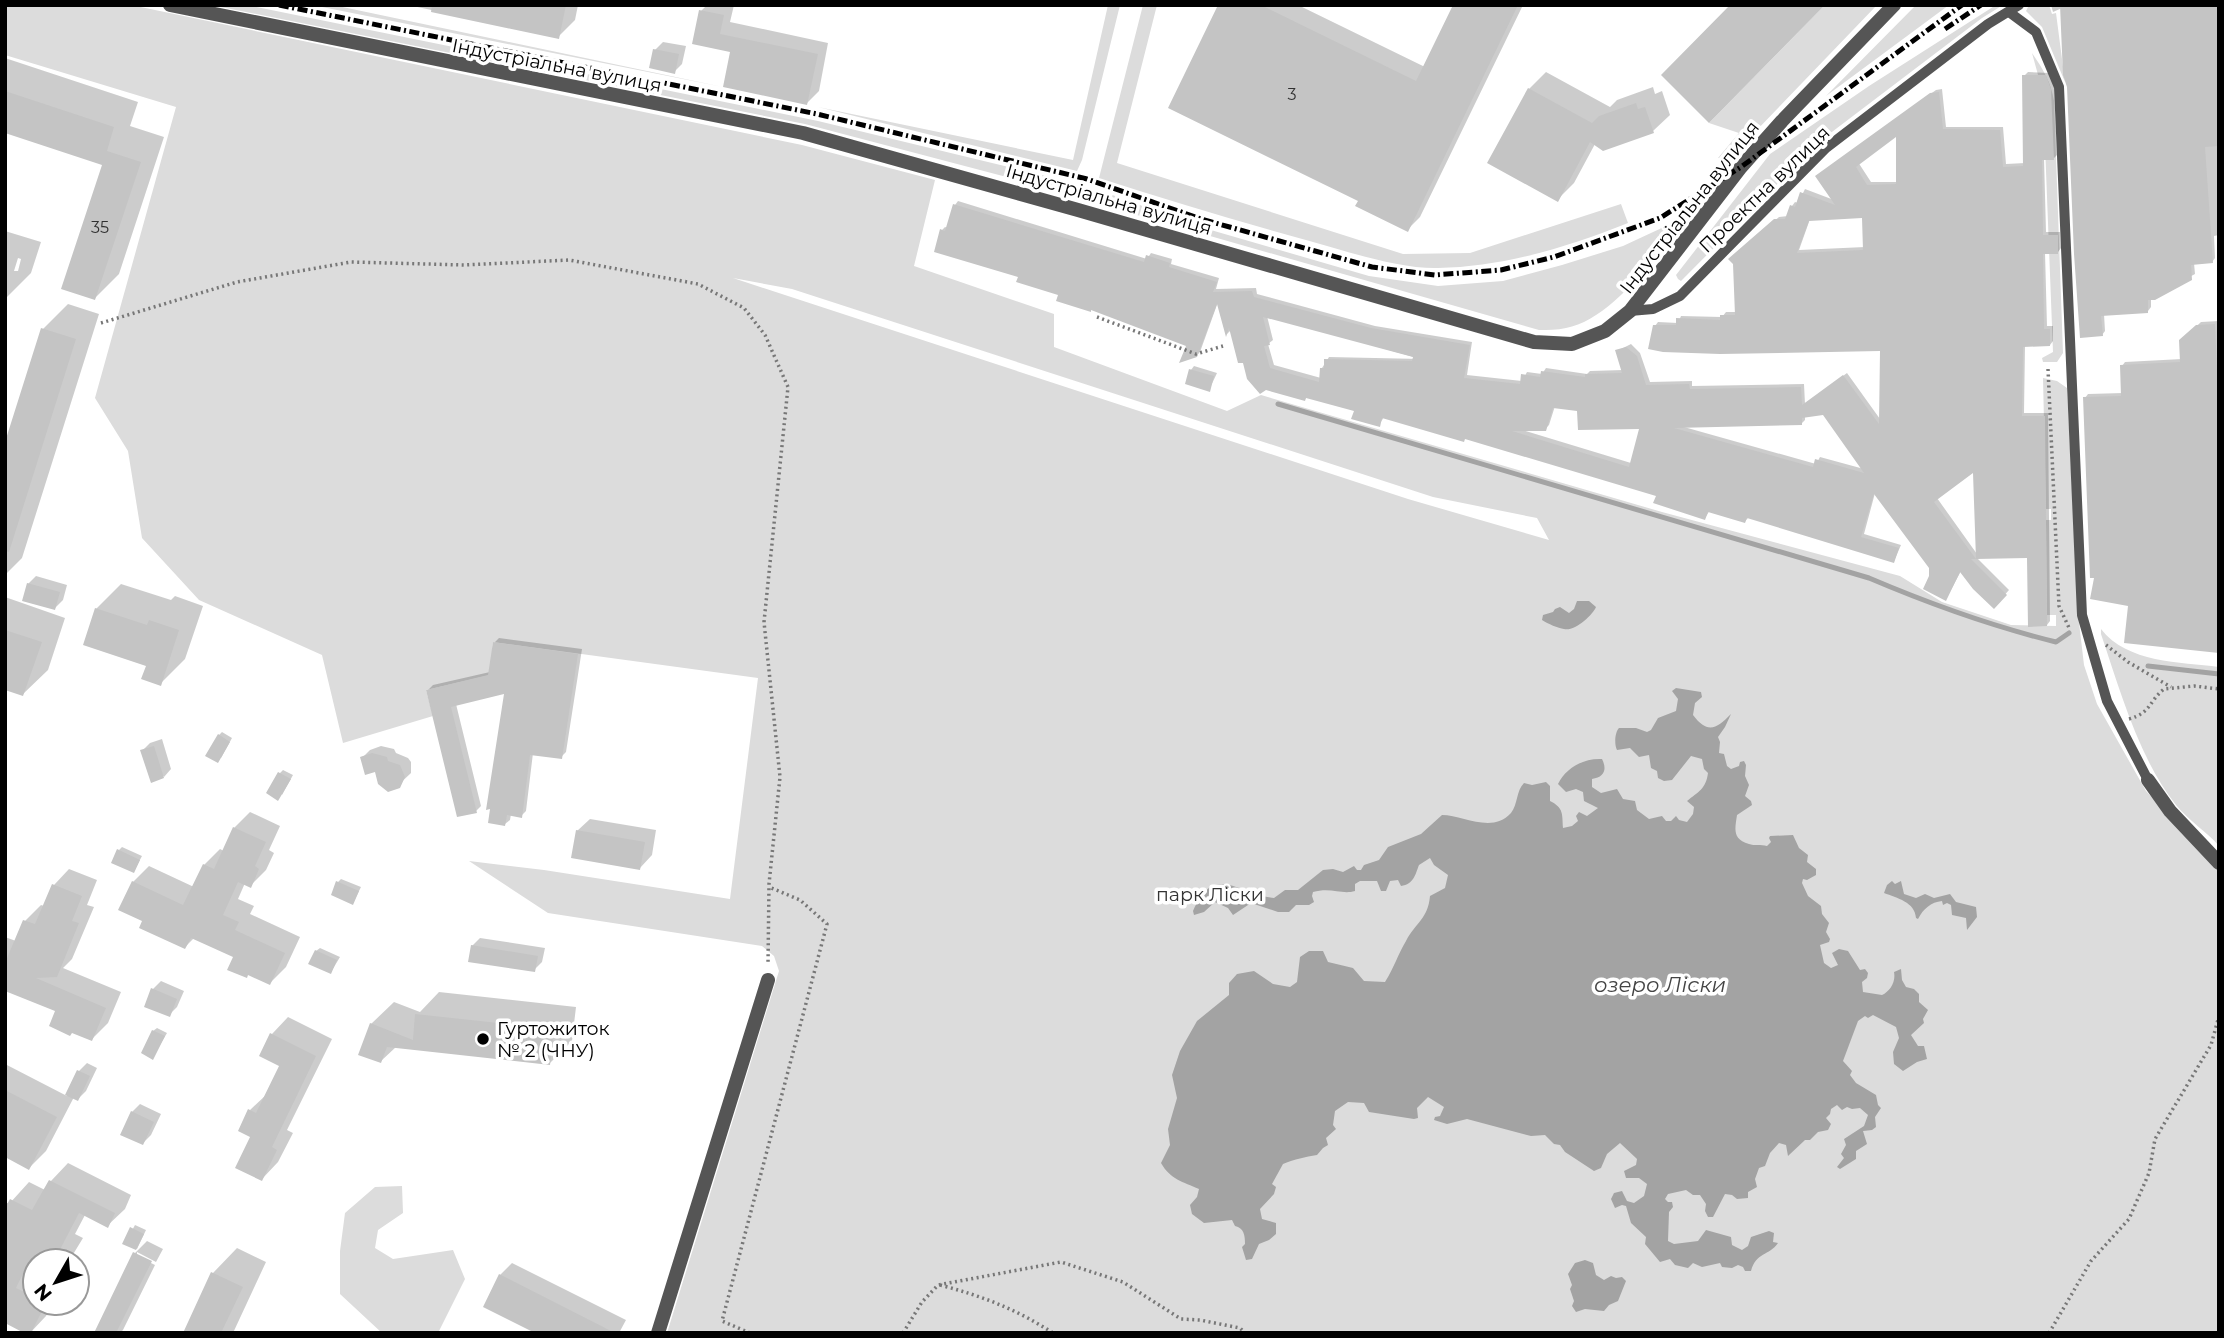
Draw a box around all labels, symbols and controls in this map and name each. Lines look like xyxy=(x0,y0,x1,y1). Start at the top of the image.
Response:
street label: Індустріальна вулиця xyxy=(450,34,664,97)
house number: 3 xyxy=(1287,85,1297,104)
street label: Індустріальна вулиця xyxy=(1615,116,1764,298)
street label: Проектна вулиця xyxy=(1694,121,1834,258)
street label: Індустріальна вулиця xyxy=(1003,159,1214,240)
house number: 35 xyxy=(91,218,109,237)
park label: парк Ліски xyxy=(1156,883,1264,906)
water label: озеро Ліски xyxy=(1594,972,1726,997)
place label: Гуртожиток № 2 (ЧНУ) xyxy=(497,1017,610,1062)
marker: Гуртожиток № 2 (ЧНУ) xyxy=(475,1031,491,1047)
north arrow xyxy=(21,1247,91,1317)
text: N xyxy=(29,1279,57,1306)

